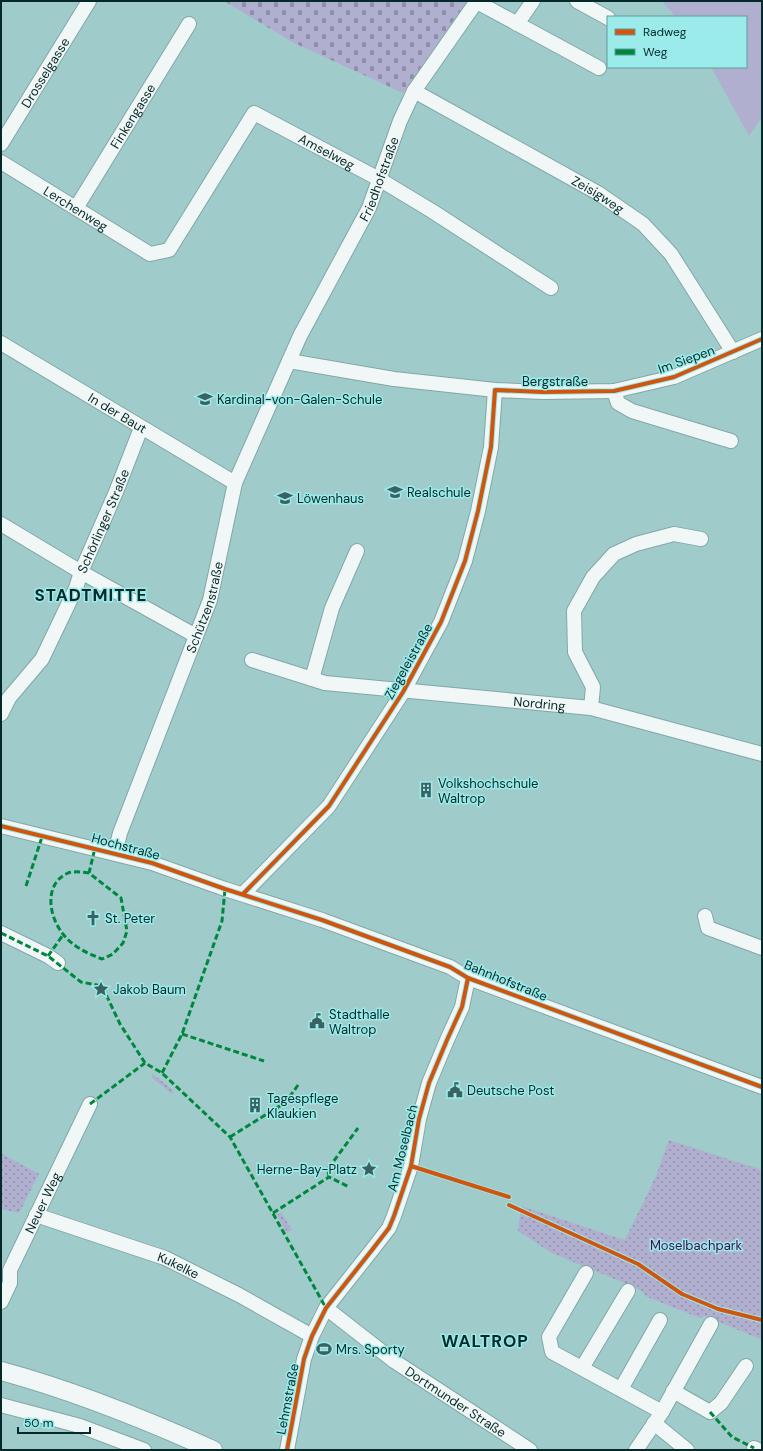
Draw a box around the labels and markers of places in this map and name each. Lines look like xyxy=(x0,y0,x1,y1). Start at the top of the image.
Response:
school or university icon: Kardinal-von-Galen-Schule xyxy=(196,390,214,408)
place label: Kardinal-von-Galen-Schule xyxy=(217,391,382,408)
school or university icon: Realschule xyxy=(386,483,404,501)
place label: Realschule xyxy=(407,484,471,501)
school or university icon: Löwenhaus xyxy=(276,489,294,507)
place label: Löwenhaus xyxy=(297,490,364,507)
place label: Volkshochschule Waltrop xyxy=(438,775,538,807)
building icon: Volkshochschule Waltrop xyxy=(417,781,435,799)
church icon: St. Peter xyxy=(84,909,102,927)
place label: St. Peter xyxy=(105,910,155,927)
place icon: Jakob Baum xyxy=(92,980,110,998)
place label: Jakob Baum xyxy=(113,981,186,998)
place label: Stadthalle Waltrop xyxy=(329,1006,390,1038)
public building icon: Stadthalle Waltrop xyxy=(308,1012,326,1030)
public building icon: Deutsche Post xyxy=(446,1081,464,1099)
place label: Deutsche Post xyxy=(467,1082,554,1099)
place label: Tagespflege Klaukien xyxy=(267,1090,339,1122)
building icon: Tagespflege Klaukien xyxy=(246,1096,264,1114)
place icon: Herne-Bay-Platz xyxy=(360,1160,378,1178)
place label: Herne-Bay-Platz xyxy=(257,1161,357,1178)
sports icon: Mrs. Sporty xyxy=(315,1340,333,1358)
place label: Mrs. Sporty xyxy=(336,1341,405,1358)

